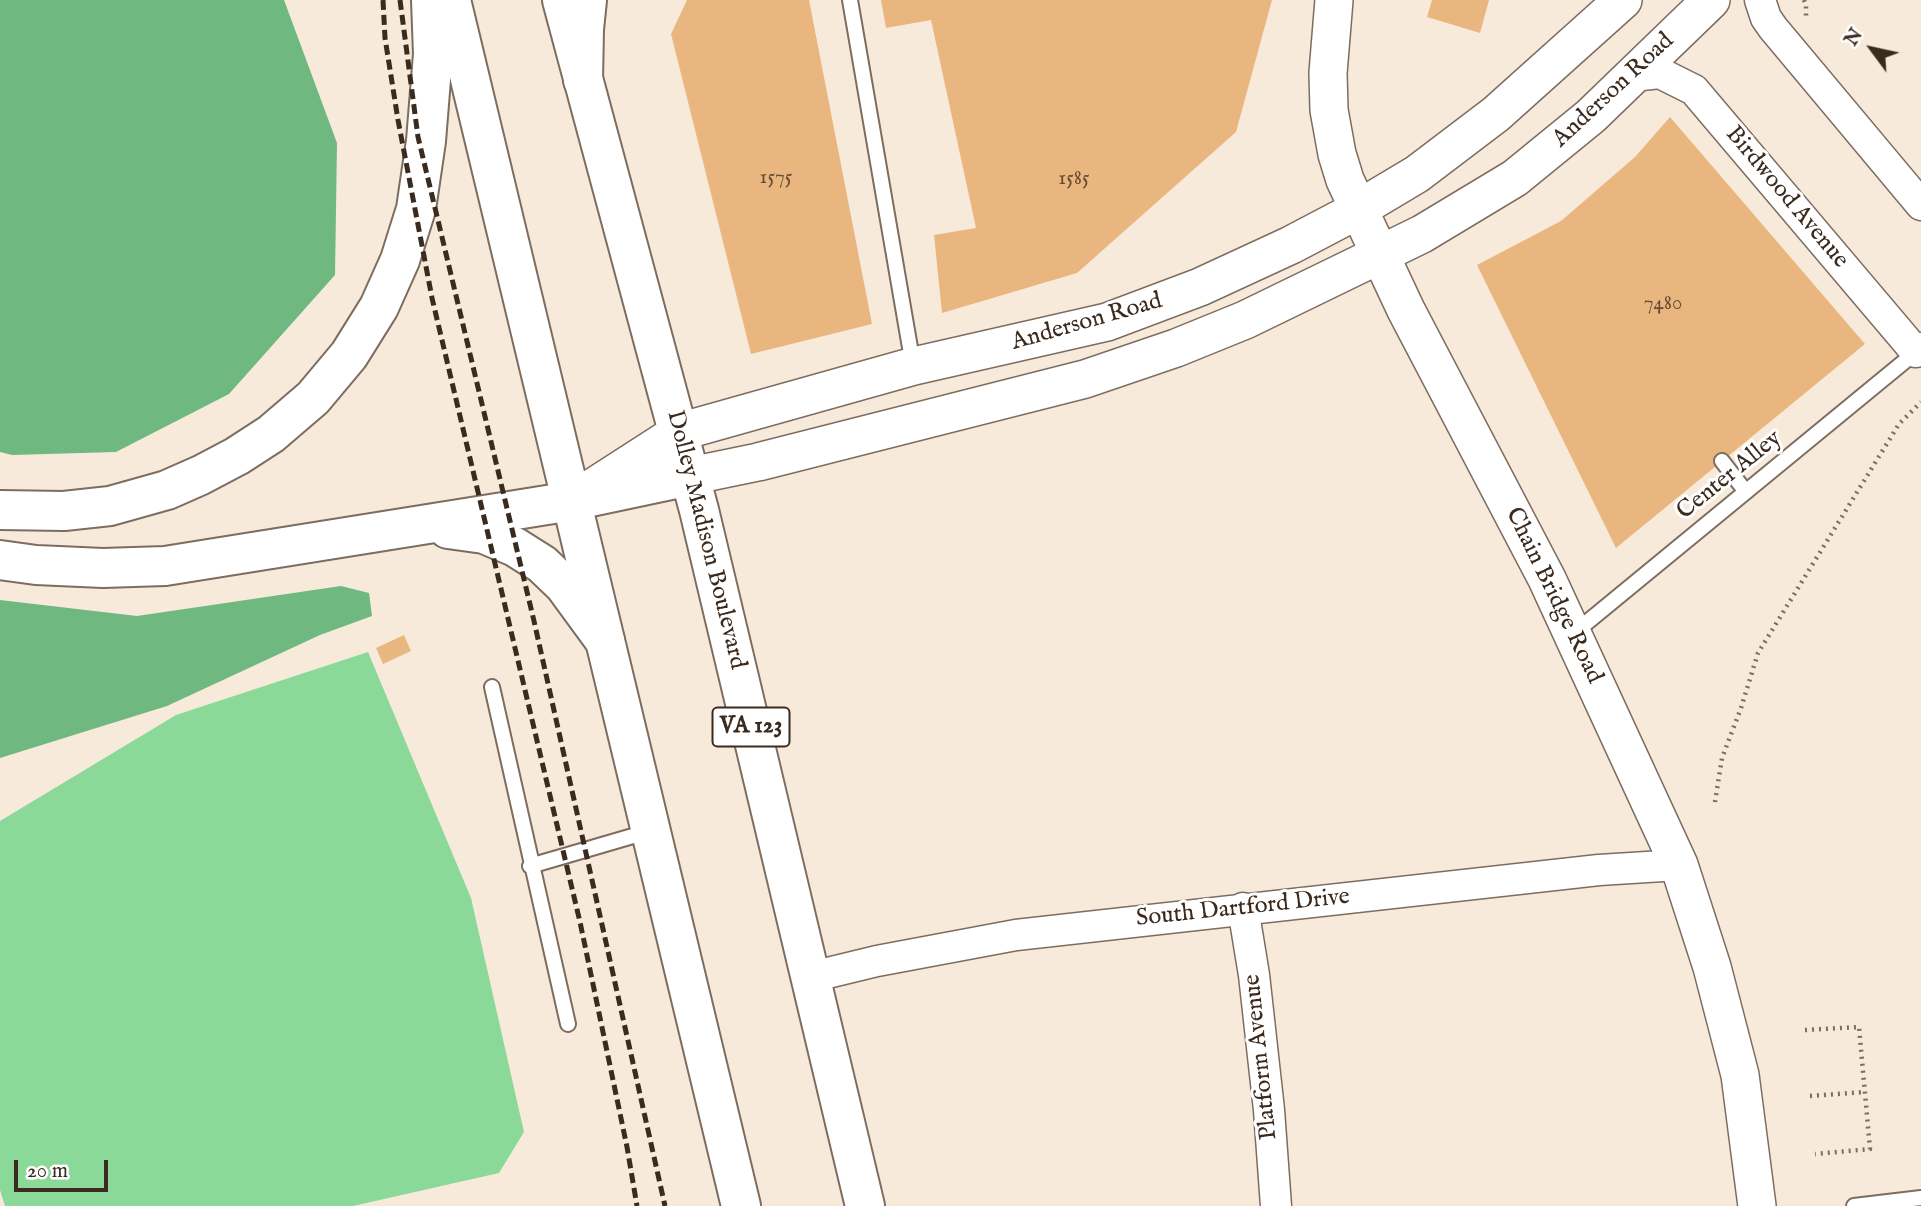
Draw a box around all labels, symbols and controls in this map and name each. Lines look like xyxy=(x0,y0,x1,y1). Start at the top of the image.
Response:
north arrow xyxy=(1837,14,1907,84)
text: N xyxy=(1840,24,1869,51)
street label: Anderson Road xyxy=(1547,28,1681,154)
street label: Birdwood Avenue xyxy=(1718,121,1854,275)
house number: 1575 xyxy=(760,166,792,192)
house number: 1585 xyxy=(1058,167,1090,193)
street label: Anderson Road xyxy=(1008,288,1166,358)
house number: 7480 xyxy=(1644,292,1682,318)
street label: Dolley Madison Boulevard xyxy=(659,408,751,672)
street label: Center Alley xyxy=(1672,425,1788,527)
street label: Chain Bridge Road xyxy=(1498,503,1608,689)
road number: VA 123 xyxy=(712,708,790,747)
street label: South Dartford Drive xyxy=(1135,883,1351,935)
street label: Platform Avenue xyxy=(1239,973,1285,1141)
scale bar xyxy=(18,1146,112,1190)
text: 20 m xyxy=(27,1158,68,1185)

